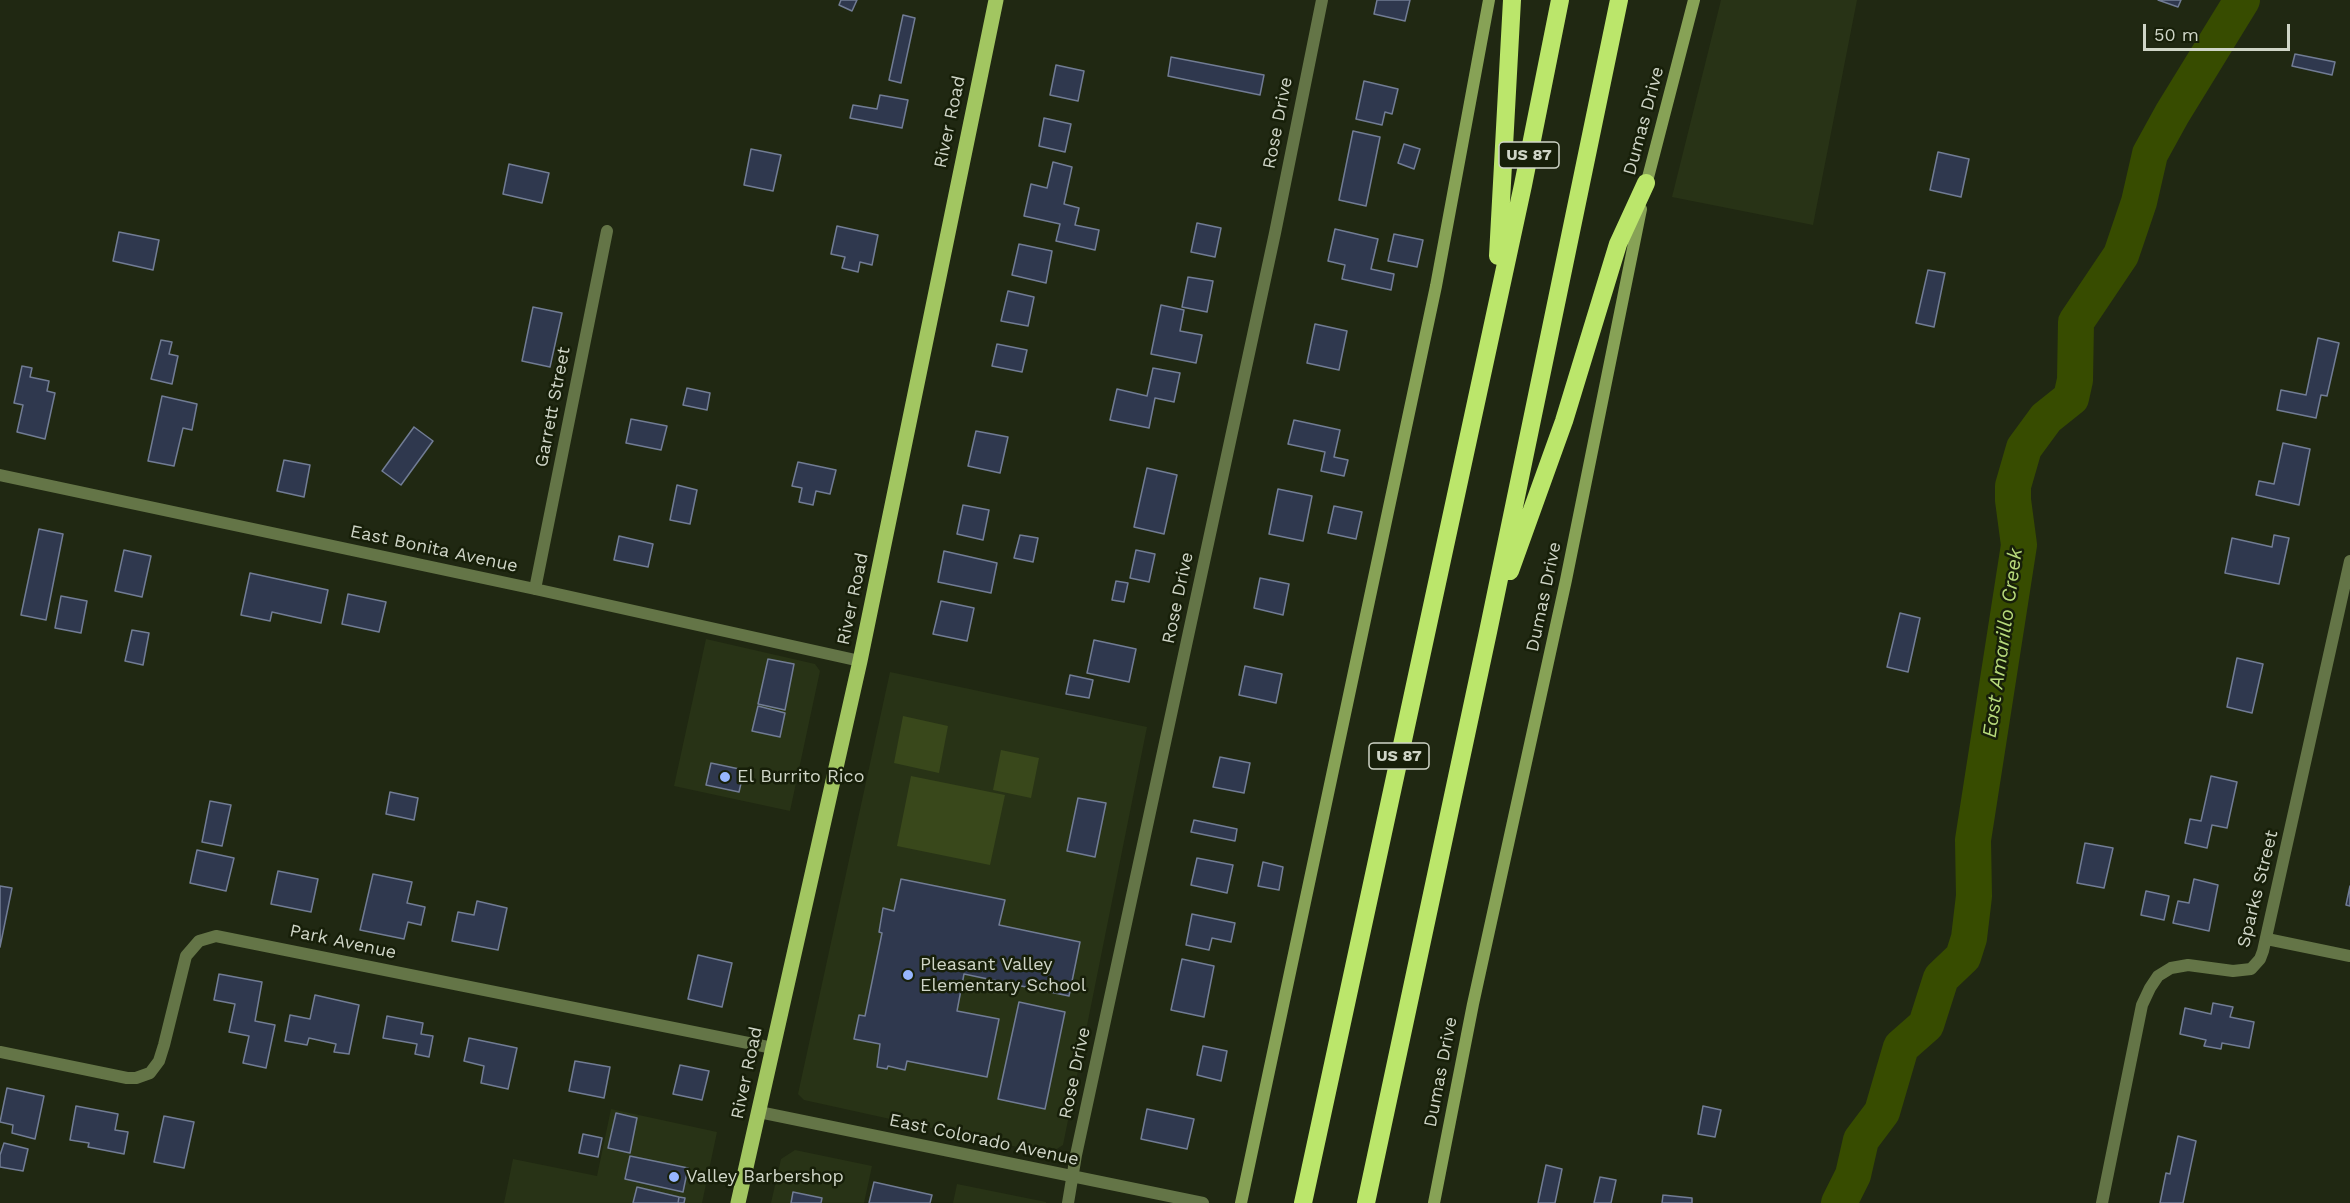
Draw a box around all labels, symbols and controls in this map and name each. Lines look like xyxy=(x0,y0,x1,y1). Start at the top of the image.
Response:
scale bar xyxy=(2146,12,2293,50)
text: 50 m xyxy=(2154,24,2199,45)
street label: Dumas Drive xyxy=(1619,64,1669,178)
street label: River Road xyxy=(930,74,970,170)
street label: Rose Drive xyxy=(1259,75,1297,171)
road number: US 87 xyxy=(1499,142,1559,168)
street label: Garrett Street xyxy=(531,345,575,469)
street label: East Bonita Avenue xyxy=(348,521,520,577)
street label: Dumas Drive xyxy=(1522,540,1566,654)
water label: East Amarillo Creek xyxy=(1978,547,2028,739)
street label: Rose Drive xyxy=(1158,550,1198,646)
street label: River Road xyxy=(833,551,873,647)
road number: US 87 xyxy=(1369,743,1429,769)
place label: El Burrito Rico xyxy=(737,766,864,788)
marker: El Burrito Rico xyxy=(718,770,732,784)
street label: Sparks Street xyxy=(2233,828,2283,950)
street label: Park Avenue xyxy=(288,920,398,964)
place label: Pleasant Valley Elementary School xyxy=(920,954,1086,996)
marker: Pleasant Valley Elementary School xyxy=(901,968,915,982)
street label: Dumas Drive xyxy=(1420,1015,1462,1129)
street label: River Road xyxy=(727,1025,767,1121)
street label: Rose Drive xyxy=(1055,1025,1095,1121)
street label: East Colorado Avenue xyxy=(887,1109,1081,1171)
place label: Valley Barbershop xyxy=(686,1166,844,1188)
marker: Valley Barbershop xyxy=(667,1170,681,1184)

